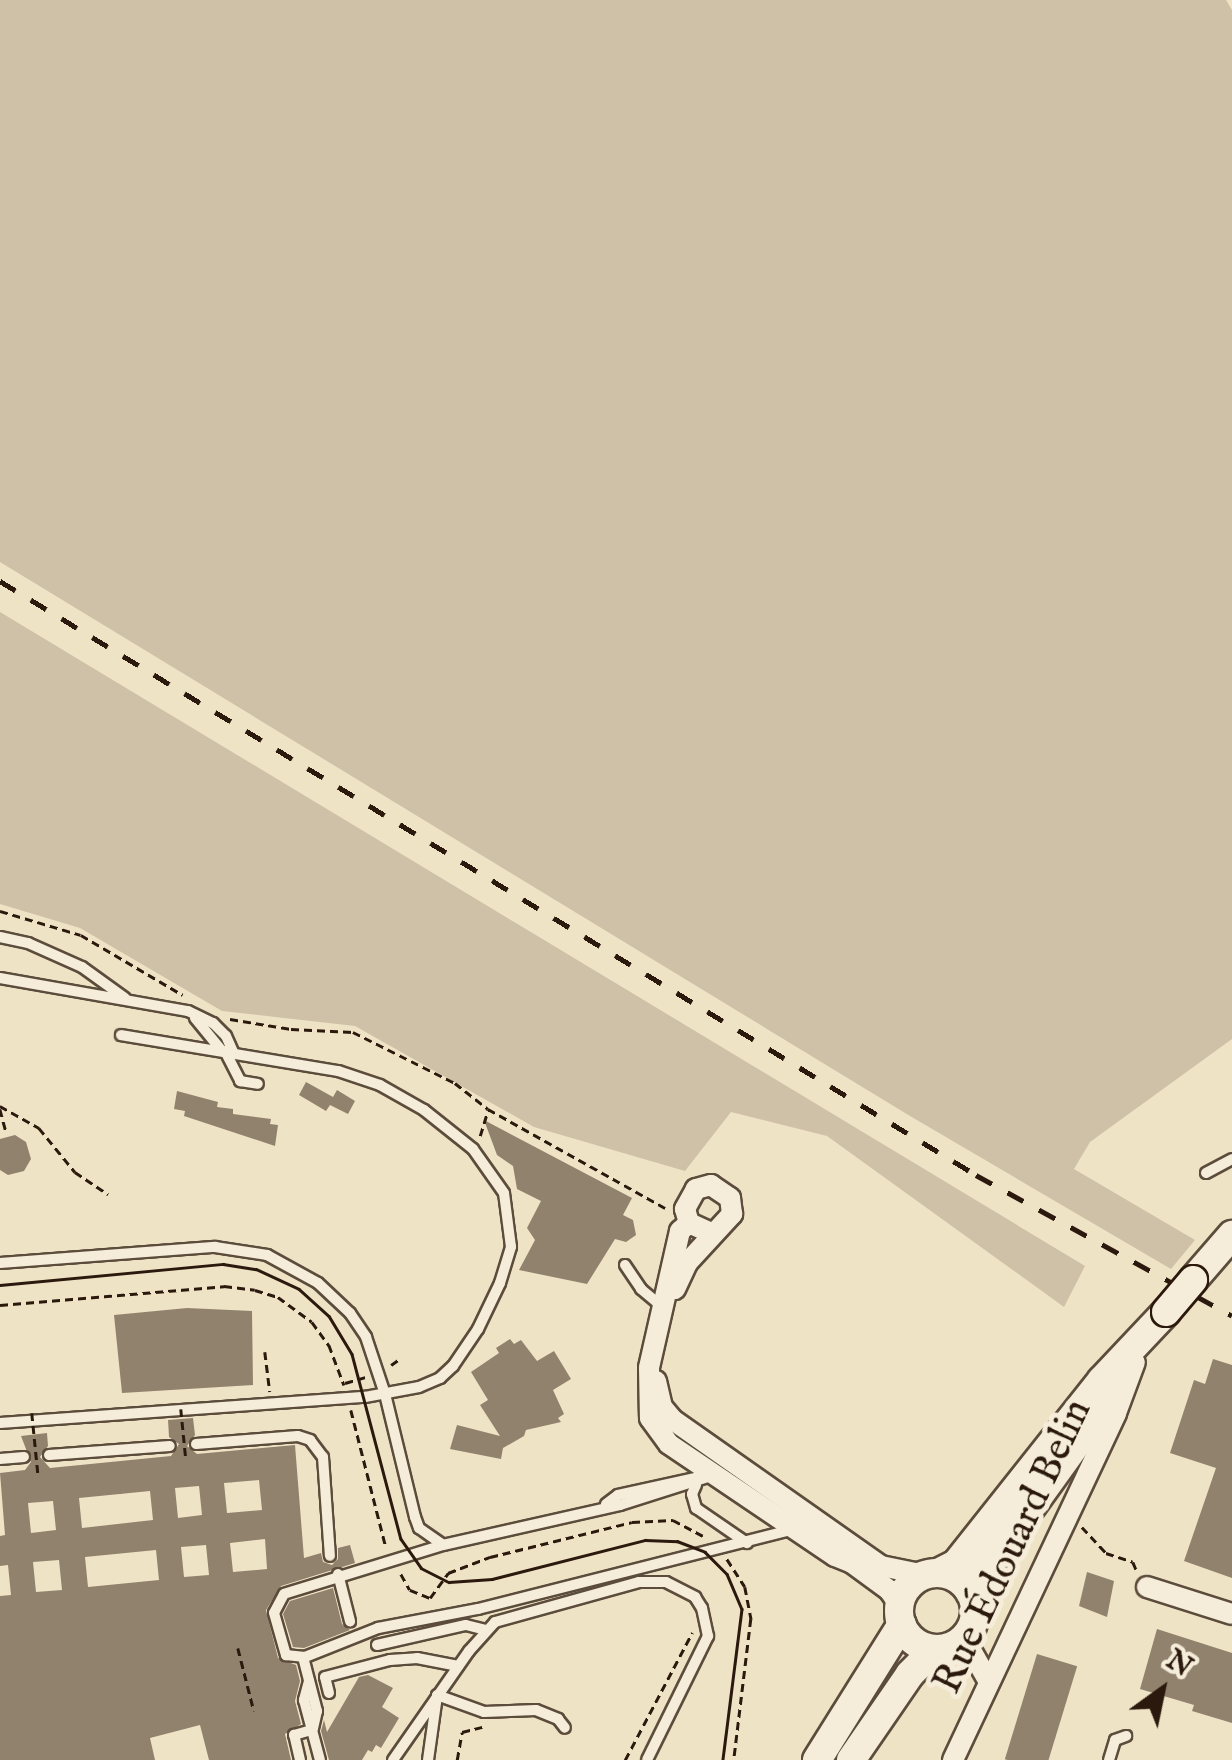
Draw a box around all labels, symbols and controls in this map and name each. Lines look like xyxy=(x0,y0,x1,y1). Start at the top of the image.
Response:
street label: Rue Édouard Belin xyxy=(925,1392,1103,1702)
north arrow xyxy=(1112,1640,1212,1740)
text: N xyxy=(1159,1643,1198,1686)

